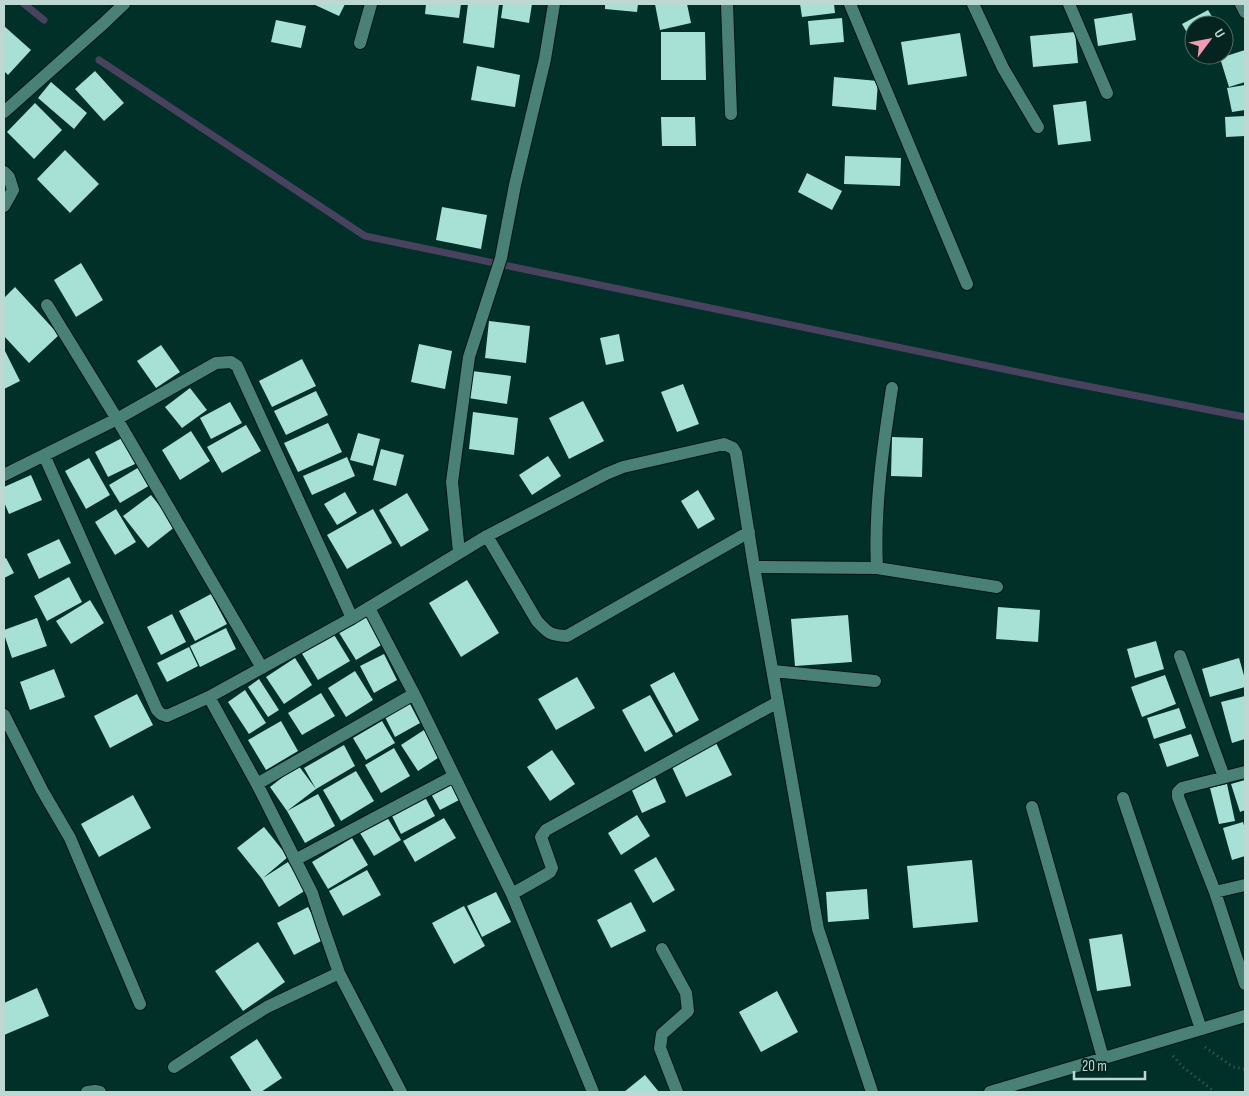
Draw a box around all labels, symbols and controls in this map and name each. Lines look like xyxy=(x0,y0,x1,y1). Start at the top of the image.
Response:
north arrow xyxy=(1184,15,1234,65)
text: U xyxy=(1210,26,1229,41)
scale bar xyxy=(1074,1048,1145,1080)
text: 20 m xyxy=(1082,1057,1107,1076)

